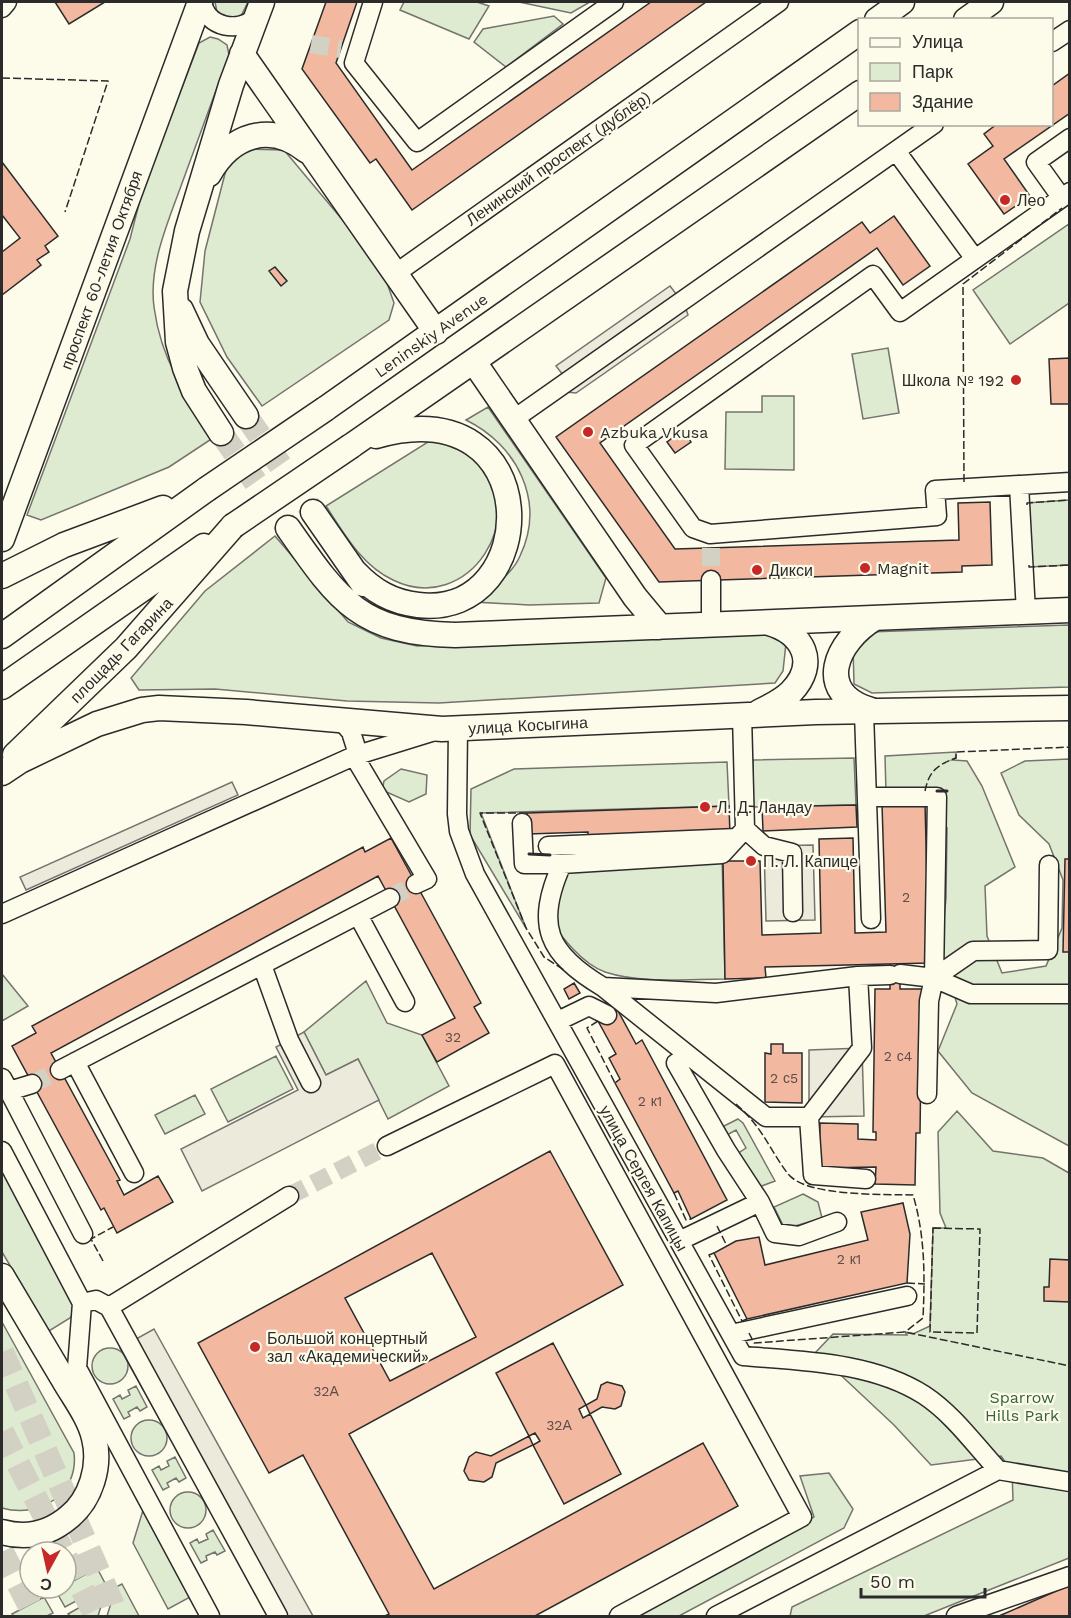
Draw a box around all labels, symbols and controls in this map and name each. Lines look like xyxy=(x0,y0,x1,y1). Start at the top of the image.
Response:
legend xyxy=(858,18,1053,126)
text: Улица xyxy=(912,31,964,52)
text: Парк xyxy=(912,61,953,82)
street label: Ленинский проспект (дублёр) xyxy=(462,87,654,229)
text: Здание xyxy=(912,91,973,112)
street label: проспект 60-летия Октября xyxy=(57,168,146,372)
place label: Лео xyxy=(1017,191,1045,210)
marker: Лео xyxy=(998,193,1012,207)
street label: Leninskiy Avenue xyxy=(371,289,491,382)
place label: Школа № 192 xyxy=(902,371,1004,390)
marker: Школа № 192 xyxy=(1009,373,1023,387)
place label: Azbuka Vkusa xyxy=(600,423,708,442)
marker: Azbuka Vkusa xyxy=(581,425,595,439)
place label: Magnit xyxy=(877,559,929,578)
place label: Дикси xyxy=(769,561,813,580)
marker: Magnit xyxy=(858,561,872,575)
marker: Дикси xyxy=(750,563,764,577)
street label: площадь Гагарина xyxy=(66,594,177,707)
street label: улица Косыгина xyxy=(468,713,588,738)
place label: Л. Д. Ландау xyxy=(717,798,812,817)
marker: Л. Д. Ландау xyxy=(698,800,712,814)
place label: П. Л. Капице xyxy=(763,852,858,871)
marker: П. Л. Капице xyxy=(744,854,758,868)
house number: 2 xyxy=(902,889,910,905)
house number: 32 xyxy=(445,1029,461,1045)
house number: 2 с4 xyxy=(884,1048,912,1064)
house number: 2 с5 xyxy=(770,1070,798,1086)
house number: 2 к1 xyxy=(638,1093,662,1109)
street label: улица Сергея Капицы xyxy=(596,1102,692,1254)
house number: 2 к1 xyxy=(837,1251,861,1267)
place label: Большой концертный зал «Академический» xyxy=(267,1329,429,1366)
marker: Большой концертный зал «Академический» xyxy=(248,1340,262,1354)
house number: 32А xyxy=(313,1383,339,1399)
park label: Sparrow Hills Park xyxy=(985,1388,1059,1425)
house number: 32А xyxy=(546,1417,572,1433)
north arrow xyxy=(18,1540,78,1600)
scale bar xyxy=(861,1561,986,1599)
text: 50 m xyxy=(870,1571,915,1592)
text: С xyxy=(39,1574,53,1595)

